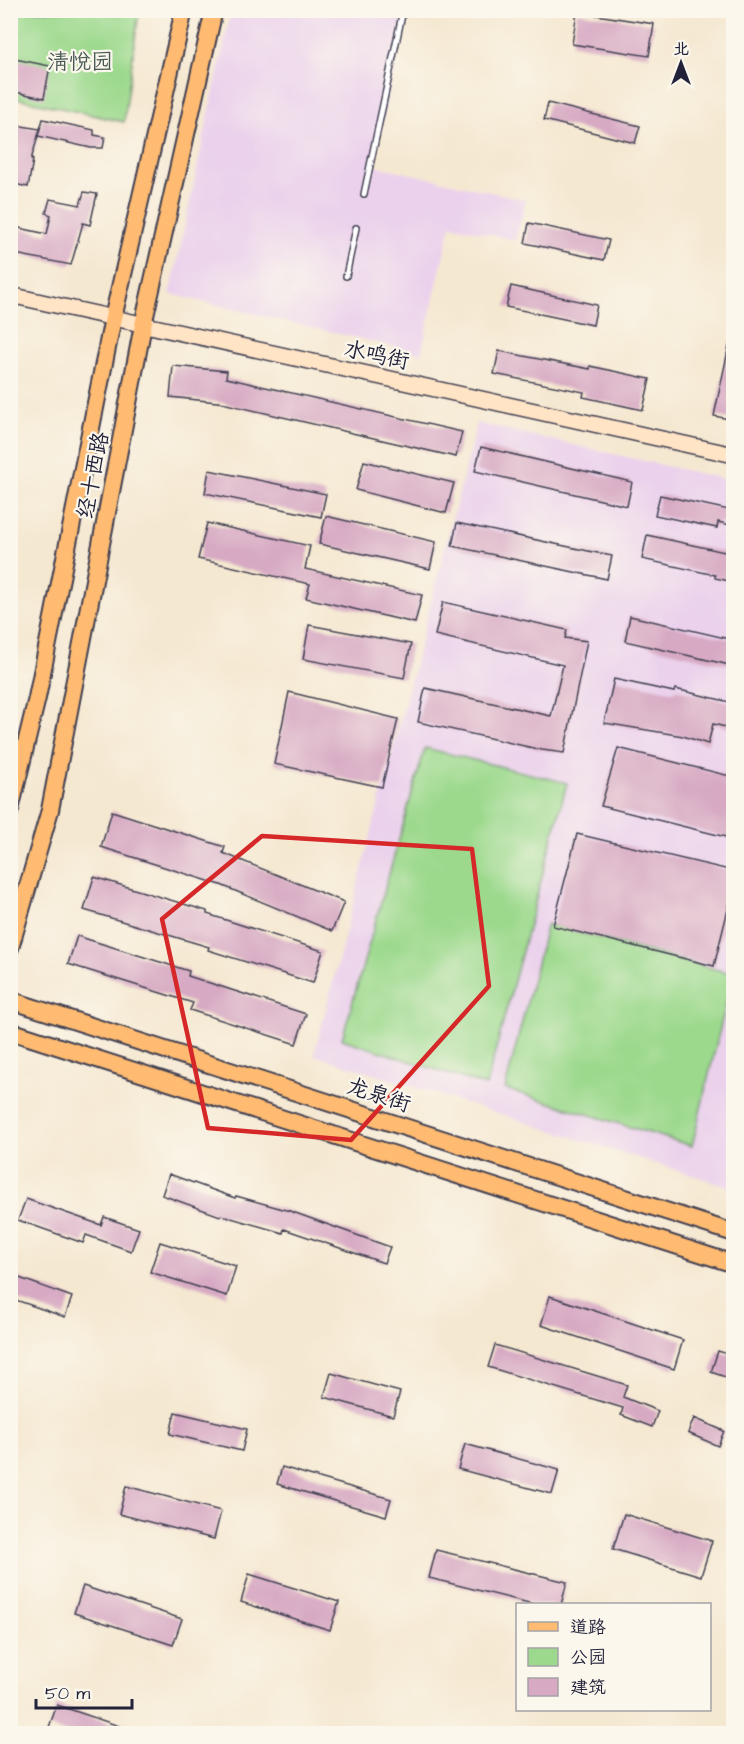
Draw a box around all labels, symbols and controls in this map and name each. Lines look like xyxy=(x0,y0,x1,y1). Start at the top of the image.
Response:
north arrow xyxy=(651,33,711,93)
text: 北 xyxy=(673,38,689,60)
park label: 清悦园 xyxy=(47,47,113,78)
street label: 水鸣街 xyxy=(341,333,412,377)
street label: 经十西路 xyxy=(70,429,117,521)
street label: 龙泉街 xyxy=(342,1070,415,1120)
legend xyxy=(516,1603,711,1711)
text: 道路 xyxy=(570,1615,606,1640)
text: 公园 xyxy=(570,1645,606,1670)
scale bar xyxy=(36,1672,132,1710)
text: 建筑 xyxy=(570,1675,606,1700)
text: 50 m xyxy=(45,1681,90,1706)

